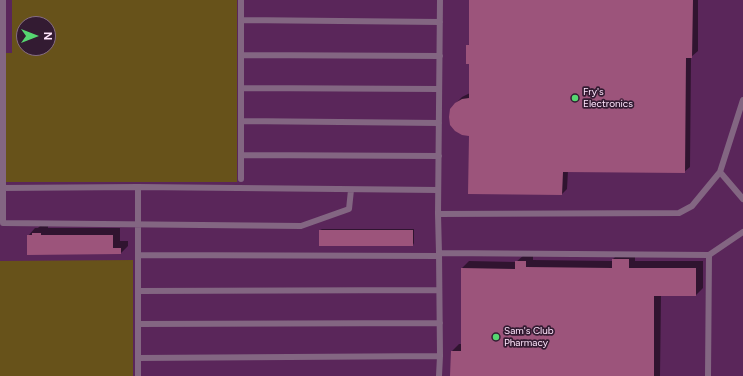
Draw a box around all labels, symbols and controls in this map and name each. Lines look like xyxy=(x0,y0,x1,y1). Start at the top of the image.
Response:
north arrow xyxy=(16,16,56,56)
text: N xyxy=(41,32,54,40)
place label: Fry's Electronics xyxy=(583,86,633,110)
marker: Fry's Electronics xyxy=(570,93,580,103)
place label: Sam's Club Pharmacy xyxy=(504,325,554,348)
marker: Sam's Club Pharmacy xyxy=(491,332,501,342)

